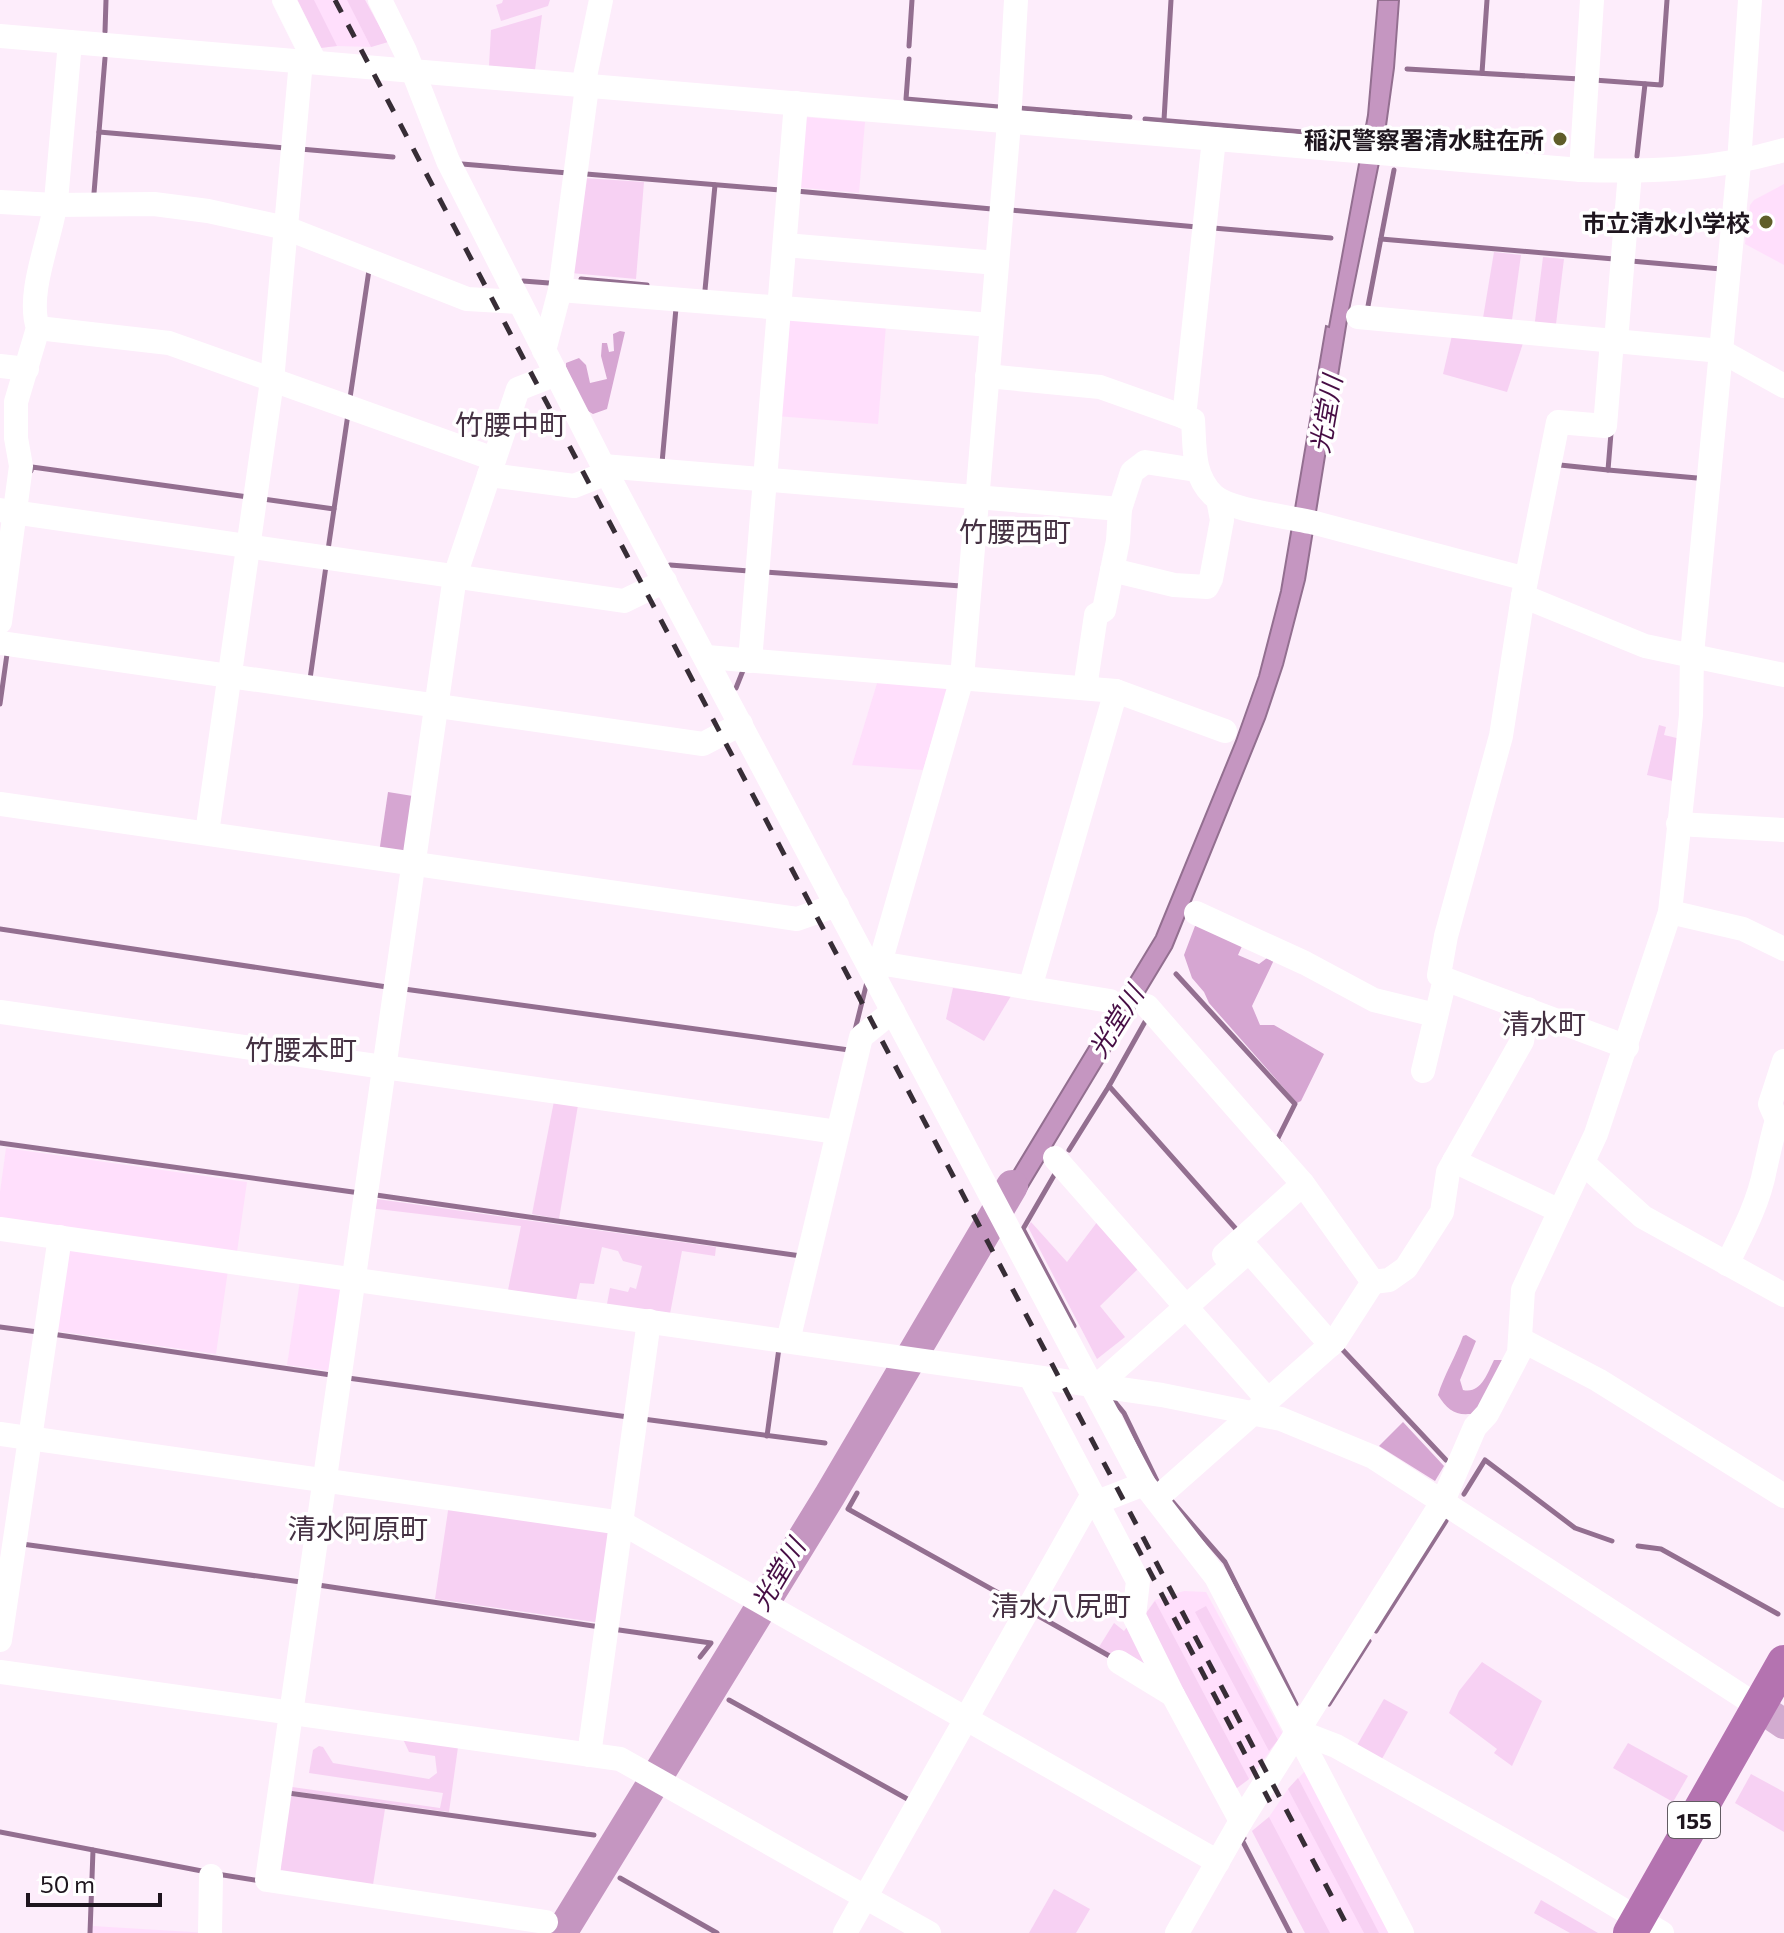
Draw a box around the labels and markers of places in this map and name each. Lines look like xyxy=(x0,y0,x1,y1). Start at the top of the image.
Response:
place label: 稲沢警察署清水駐在所 xyxy=(1304,125,1544,154)
marker: 稲沢警察署清水駐在所 xyxy=(1551,130,1569,148)
place label: 市立清水小学校 xyxy=(1582,208,1750,237)
marker: 市立清水小学校 xyxy=(1757,213,1775,231)

